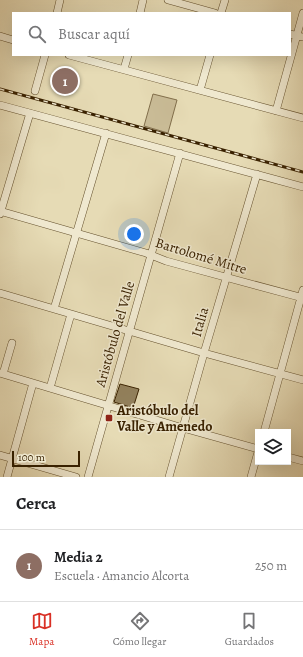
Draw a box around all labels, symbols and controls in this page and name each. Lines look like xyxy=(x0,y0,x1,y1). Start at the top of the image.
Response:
search box xyxy=(12,12,291,56)
icon: search xyxy=(26,23,48,45)
text: Buscar aquí xyxy=(58,24,130,44)
pin: 1 xyxy=(52,66,78,96)
your location xyxy=(124,224,144,244)
street label: Bartolomé Mitre xyxy=(153,233,249,279)
street label: Aristóbulo del Valle xyxy=(91,279,139,390)
street label: Italia xyxy=(187,304,213,339)
place label: Aristóbulo del Valle y Amenedo xyxy=(116,401,212,436)
marker: Aristóbulo del Valle y Amenedo xyxy=(104,413,114,423)
map controls xyxy=(255,429,291,465)
button: layers xyxy=(255,429,291,465)
scale bar xyxy=(12,449,80,468)
text: 100 m xyxy=(18,450,45,465)
text: Cerca xyxy=(16,492,56,515)
text: Media 2 xyxy=(54,547,103,567)
text: 1 xyxy=(27,557,31,574)
text: 250 m xyxy=(255,557,287,574)
text: Escuela · Amancio Alcorta xyxy=(54,567,189,584)
tab: Mapa xyxy=(29,610,54,649)
tab: Cómo llegar xyxy=(113,610,166,649)
tab: Guardados xyxy=(225,610,274,649)

